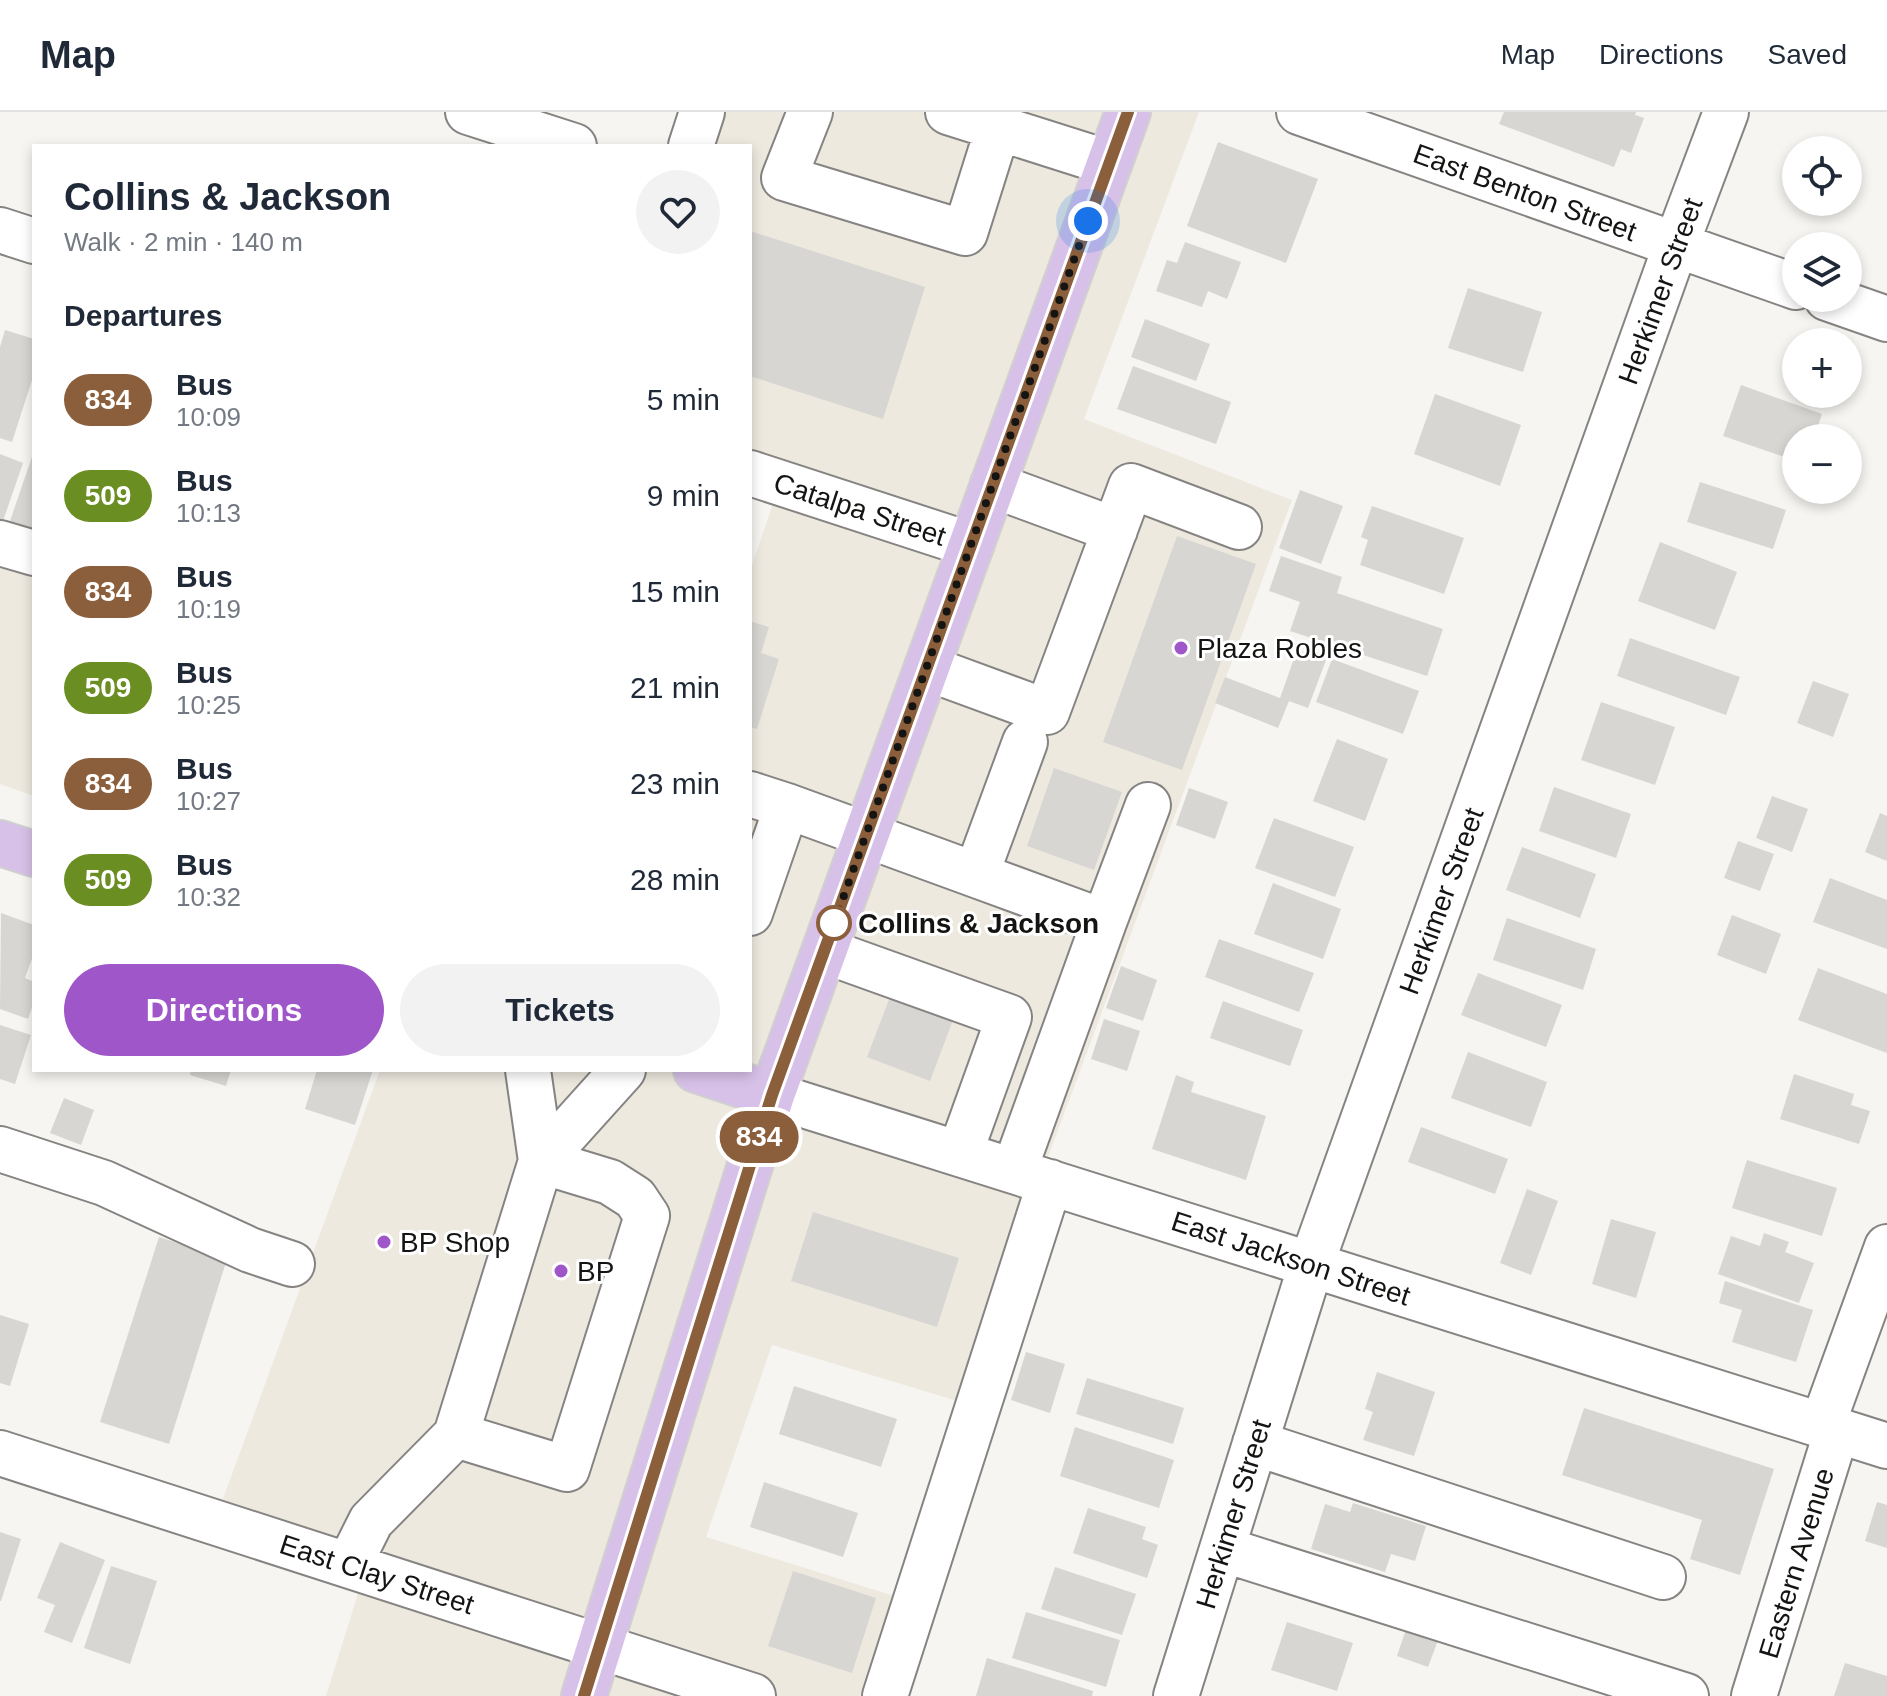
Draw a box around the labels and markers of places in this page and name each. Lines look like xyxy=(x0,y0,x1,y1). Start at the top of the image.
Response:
place label: Plaza Robles xyxy=(1197,633,1362,664)
marker: Plaza Robles xyxy=(1172,639,1190,657)
marker: Collins & Jackson xyxy=(817,906,851,940)
place label: Collins & Jackson xyxy=(858,908,1099,939)
place label: BP Shop xyxy=(400,1227,510,1258)
marker: BP Shop xyxy=(375,1233,393,1251)
place label: BP xyxy=(577,1256,614,1287)
marker: BP xyxy=(552,1262,570,1280)

